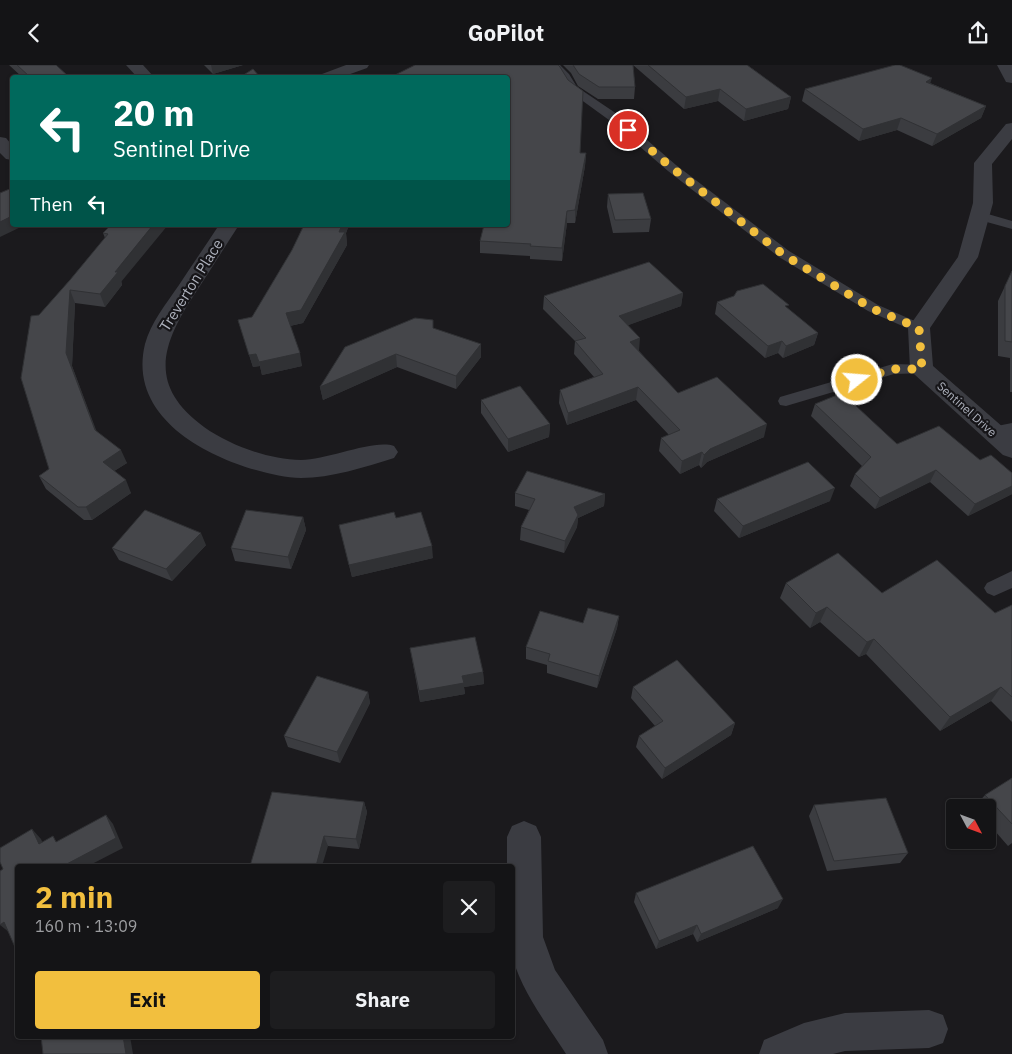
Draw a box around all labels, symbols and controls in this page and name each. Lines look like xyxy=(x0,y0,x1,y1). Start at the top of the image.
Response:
text: GoPilot xyxy=(468,18,544,47)
icon: back xyxy=(20,19,48,47)
icon: share xyxy=(964,19,992,47)
text: 20 m xyxy=(113,90,195,136)
icon: left xyxy=(30,95,95,160)
pin xyxy=(607,109,649,151)
icon: arrive xyxy=(614,116,642,144)
text: Sentinel Drive xyxy=(113,134,250,163)
icon: left xyxy=(83,190,111,218)
text: Then xyxy=(30,192,73,216)
street label: Treverton Place xyxy=(155,235,227,335)
position arrow xyxy=(830,353,882,405)
street label: Sentinel Drive xyxy=(934,378,1000,440)
north arrow xyxy=(946,799,996,849)
map controls xyxy=(946,799,996,849)
text: 2 min xyxy=(35,877,113,916)
button: close xyxy=(443,881,495,933)
text: 160 m · 13:09 xyxy=(35,916,137,936)
button: Exit xyxy=(35,971,260,1029)
button: Share xyxy=(270,971,495,1029)

